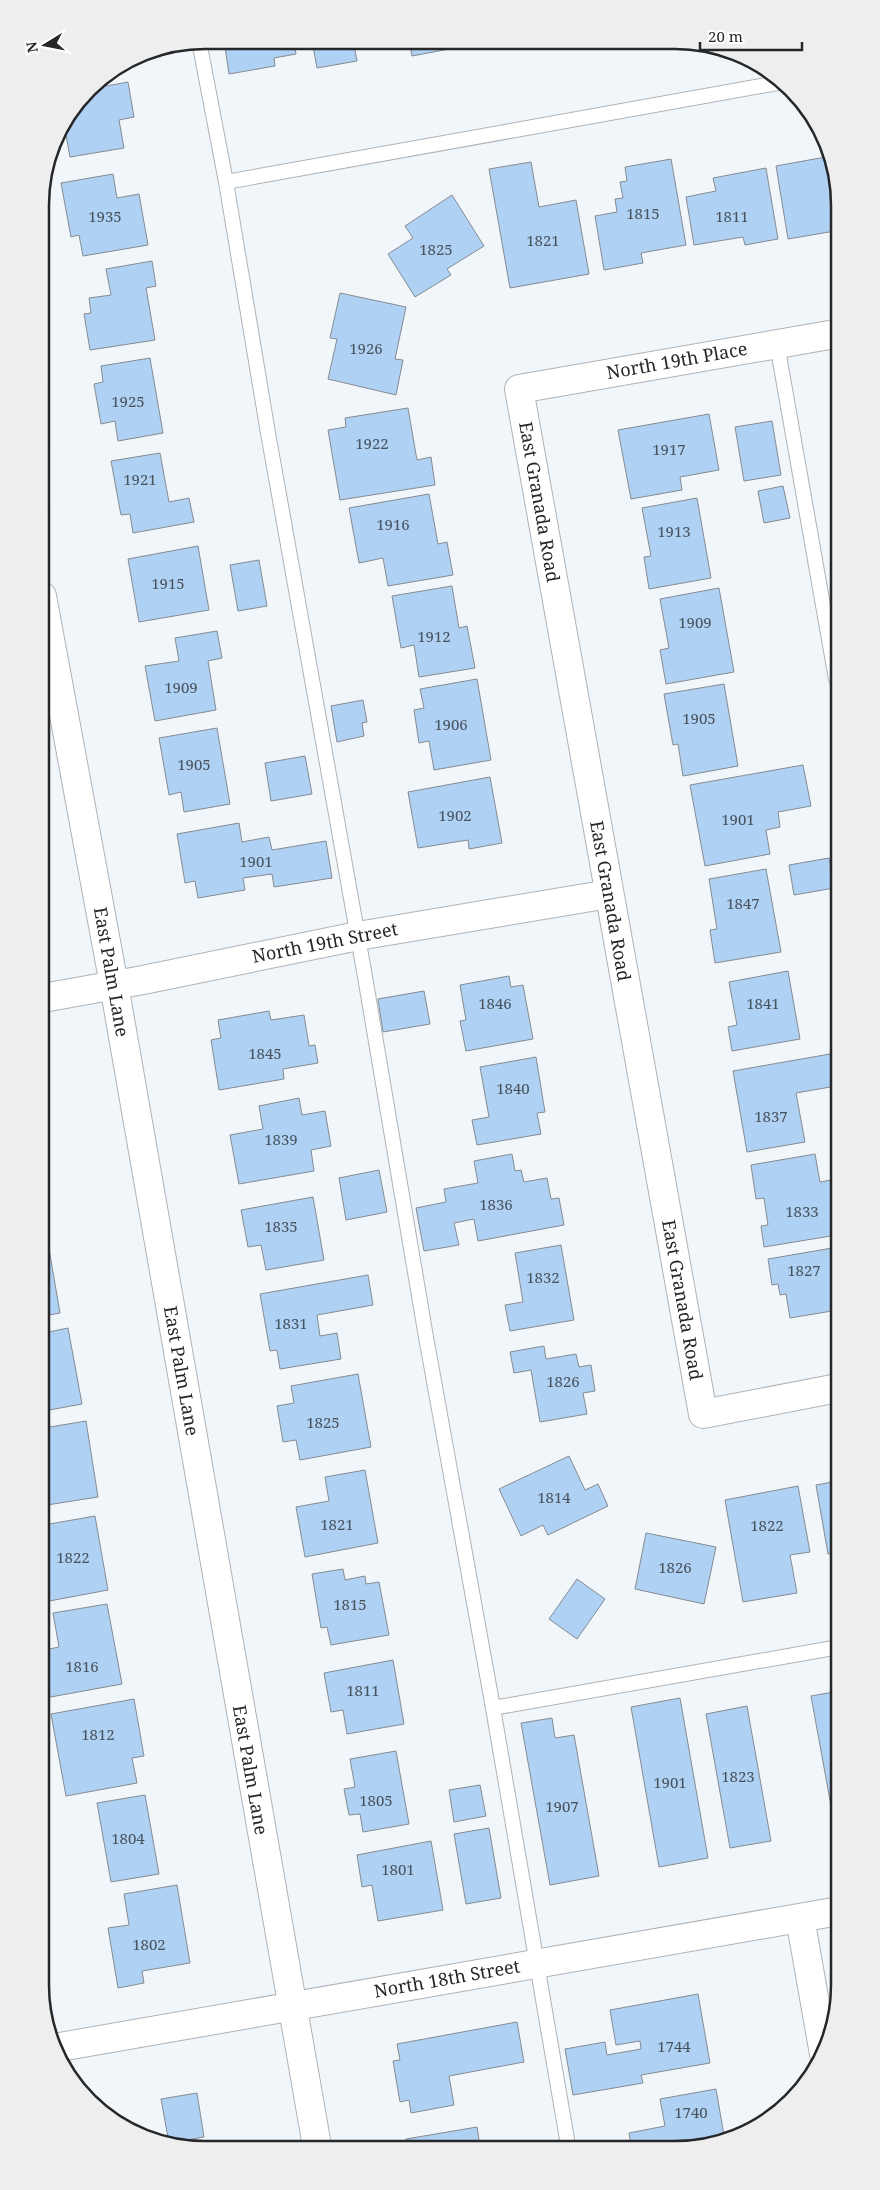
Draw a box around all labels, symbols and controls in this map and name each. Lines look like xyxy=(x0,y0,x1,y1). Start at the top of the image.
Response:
north arrow xyxy=(20,20,70,70)
scale bar xyxy=(700,20,802,52)
text: 20 m xyxy=(708,26,743,46)
text: N xyxy=(21,40,42,54)
house number: 1815 xyxy=(626,203,660,223)
house number: 1935 xyxy=(88,206,122,226)
house number: 1811 xyxy=(715,206,749,226)
house number: 1821 xyxy=(526,230,560,250)
house number: 1825 xyxy=(419,239,453,259)
street label: North 19th Place xyxy=(604,336,749,384)
house number: 1926 xyxy=(349,338,383,358)
house number: 1925 xyxy=(111,391,145,411)
street label: East Granada Road xyxy=(514,420,566,584)
house number: 1922 xyxy=(355,433,389,453)
house number: 1917 xyxy=(652,439,686,459)
house number: 1921 xyxy=(123,469,157,489)
house number: 1916 xyxy=(376,514,410,534)
house number: 1913 xyxy=(657,521,691,541)
house number: 1915 xyxy=(151,573,185,593)
house number: 1909 xyxy=(678,612,712,632)
house number: 1912 xyxy=(417,626,451,646)
house number: 1909 xyxy=(164,677,198,697)
house number: 1905 xyxy=(682,708,716,728)
house number: 1906 xyxy=(434,714,468,734)
house number: 1905 xyxy=(177,754,211,774)
house number: 1902 xyxy=(438,805,472,825)
house number: 1901 xyxy=(721,809,755,829)
street label: East Granada Road xyxy=(585,819,637,983)
house number: 1901 xyxy=(239,851,273,871)
house number: 1847 xyxy=(726,893,760,913)
street label: East Palm Lane xyxy=(89,905,135,1039)
street label: North 19th Street xyxy=(250,916,400,968)
house number: 1846 xyxy=(478,993,512,1013)
house number: 1841 xyxy=(746,993,780,1013)
house number: 1845 xyxy=(248,1043,282,1063)
house number: 1840 xyxy=(496,1078,530,1098)
house number: 1837 xyxy=(754,1106,788,1126)
house number: 1839 xyxy=(264,1129,298,1149)
house number: 1836 xyxy=(479,1194,513,1214)
house number: 1833 xyxy=(785,1201,819,1221)
house number: 1835 xyxy=(264,1216,298,1236)
street label: East Granada Road xyxy=(657,1218,709,1382)
house number: 1827 xyxy=(787,1260,821,1280)
house number: 1832 xyxy=(526,1267,560,1287)
street label: East Palm Lane xyxy=(159,1304,205,1438)
house number: 1831 xyxy=(274,1313,308,1333)
house number: 1826 xyxy=(546,1371,580,1391)
house number: 1825 xyxy=(306,1412,340,1432)
house number: 1814 xyxy=(537,1487,571,1507)
house number: 1821 xyxy=(320,1514,354,1534)
house number: 1822 xyxy=(750,1515,784,1535)
house number: 1822 xyxy=(56,1547,90,1567)
house number: 1826 xyxy=(658,1557,692,1577)
house number: 1815 xyxy=(333,1594,367,1614)
house number: 1816 xyxy=(65,1656,99,1676)
house number: 1811 xyxy=(346,1680,380,1700)
street label: East Palm Lane xyxy=(228,1703,274,1837)
house number: 1812 xyxy=(81,1724,115,1744)
house number: 1823 xyxy=(721,1766,755,1786)
house number: 1901 xyxy=(653,1772,687,1792)
house number: 1805 xyxy=(359,1790,393,1810)
house number: 1907 xyxy=(545,1796,579,1816)
house number: 1804 xyxy=(111,1828,145,1848)
house number: 1801 xyxy=(381,1859,415,1879)
house number: 1802 xyxy=(132,1934,166,1954)
street label: North 18th Street xyxy=(372,1953,522,2003)
house number: 1744 xyxy=(657,2036,691,2056)
house number: 1740 xyxy=(674,2102,708,2122)

